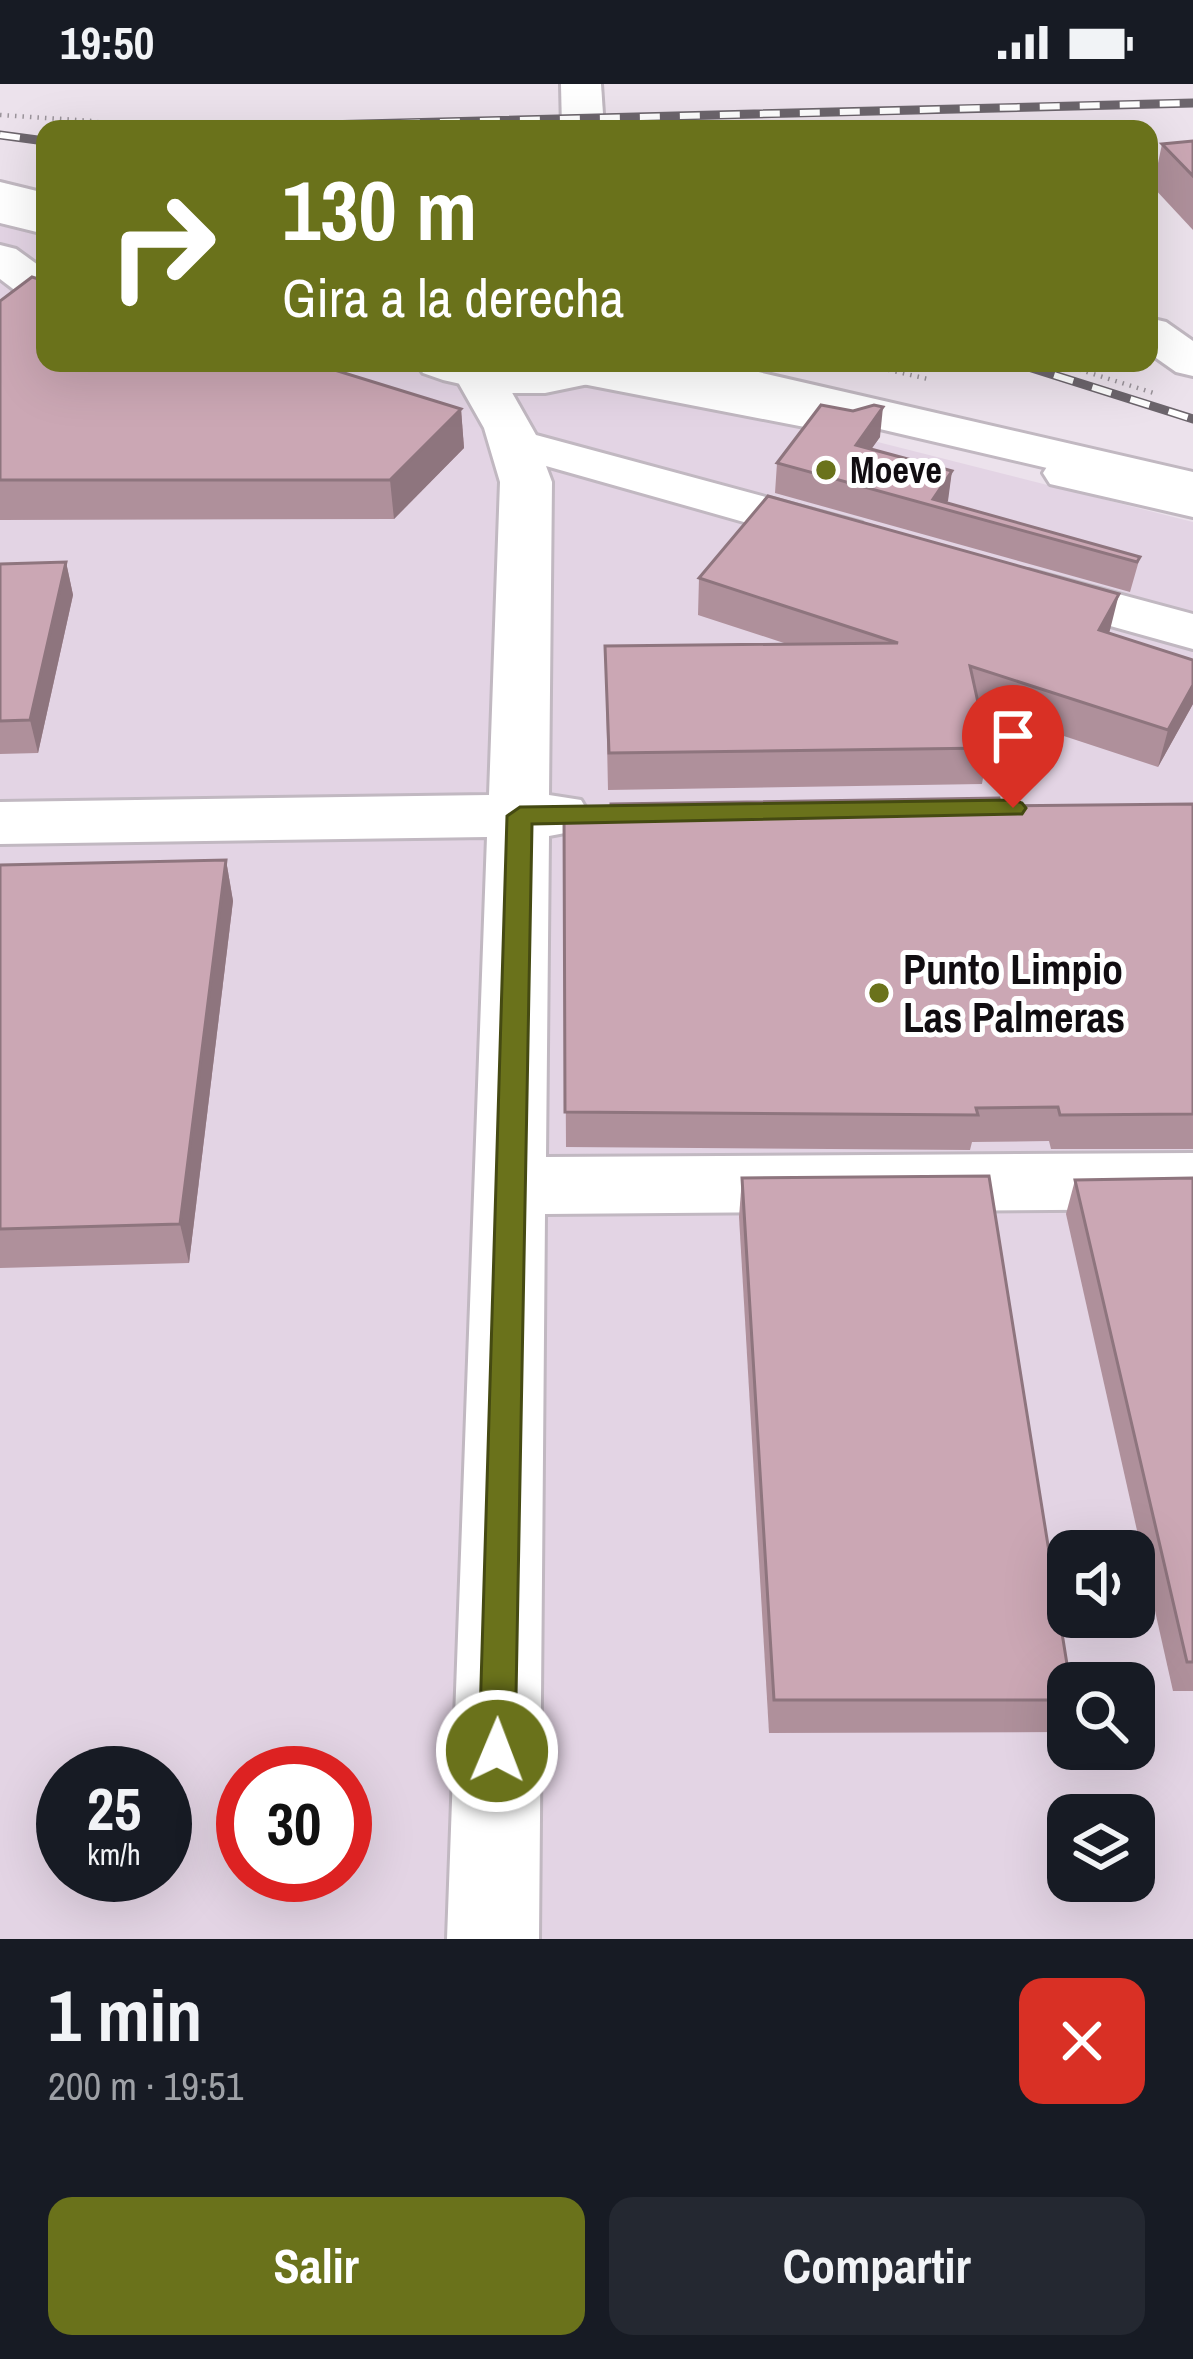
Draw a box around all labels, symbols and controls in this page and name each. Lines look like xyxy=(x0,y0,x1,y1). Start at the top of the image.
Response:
text: 19:50 xyxy=(60,12,154,73)
text: 130 m xyxy=(282,153,477,266)
icon: right xyxy=(84,168,240,324)
text: Gira a la derecha xyxy=(282,261,624,334)
place label: Moeve xyxy=(850,446,942,494)
marker: Moeve xyxy=(813,457,839,483)
pin xyxy=(962,685,1064,808)
icon: arrive xyxy=(980,703,1046,769)
place label: Punto Limpio Las Palmeras xyxy=(903,941,1125,1045)
marker: Punto Limpio Las Palmeras xyxy=(866,980,892,1006)
map controls xyxy=(1047,1530,1155,1902)
button: sound xyxy=(1047,1530,1155,1638)
button: search xyxy=(1047,1662,1155,1770)
position arrow xyxy=(434,1688,560,1814)
speed limit sign: 30 xyxy=(216,1746,372,1902)
text: 25 xyxy=(87,1768,141,1849)
button: layers xyxy=(1047,1794,1155,1902)
text: km/h xyxy=(87,1834,141,1874)
text: 1 min xyxy=(48,1966,202,2063)
button: close xyxy=(1019,1978,1145,2104)
text: 200 m · 19:51 xyxy=(48,2060,244,2112)
button: Salir xyxy=(48,2197,585,2335)
button: Compartir xyxy=(609,2197,1145,2335)

